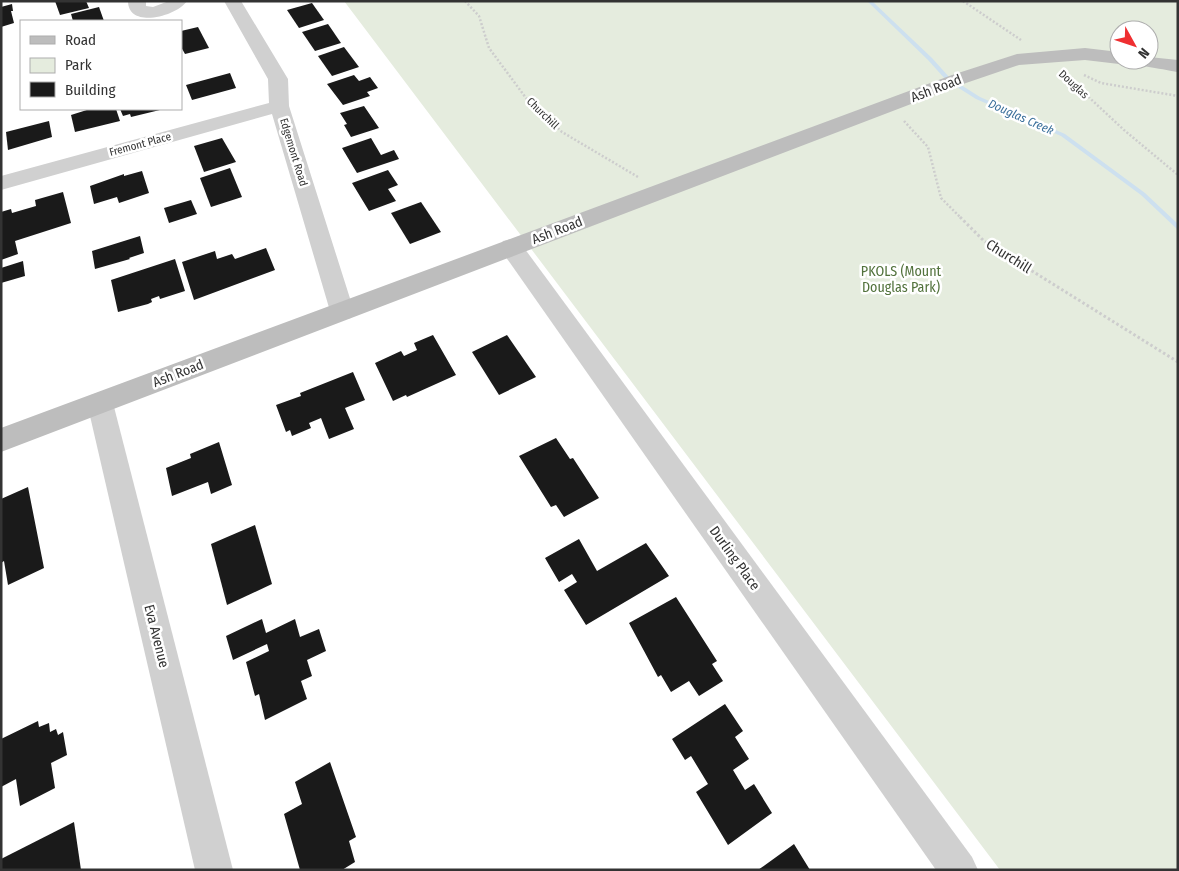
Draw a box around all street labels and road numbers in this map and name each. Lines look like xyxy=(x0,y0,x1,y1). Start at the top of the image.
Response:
street label: Douglas xyxy=(1056,67,1091,102)
street label: Ash Road xyxy=(908,71,964,106)
street label: Churchill xyxy=(524,95,561,132)
street label: Edgemont Road xyxy=(277,117,310,188)
street label: Fremont Place xyxy=(108,130,172,159)
street label: Ash Road xyxy=(529,213,585,248)
street label: Churchill xyxy=(983,236,1035,277)
street label: Ash Road xyxy=(150,356,206,391)
street label: Durling Place xyxy=(706,523,764,594)
street label: Eva Avenue xyxy=(140,603,173,670)

